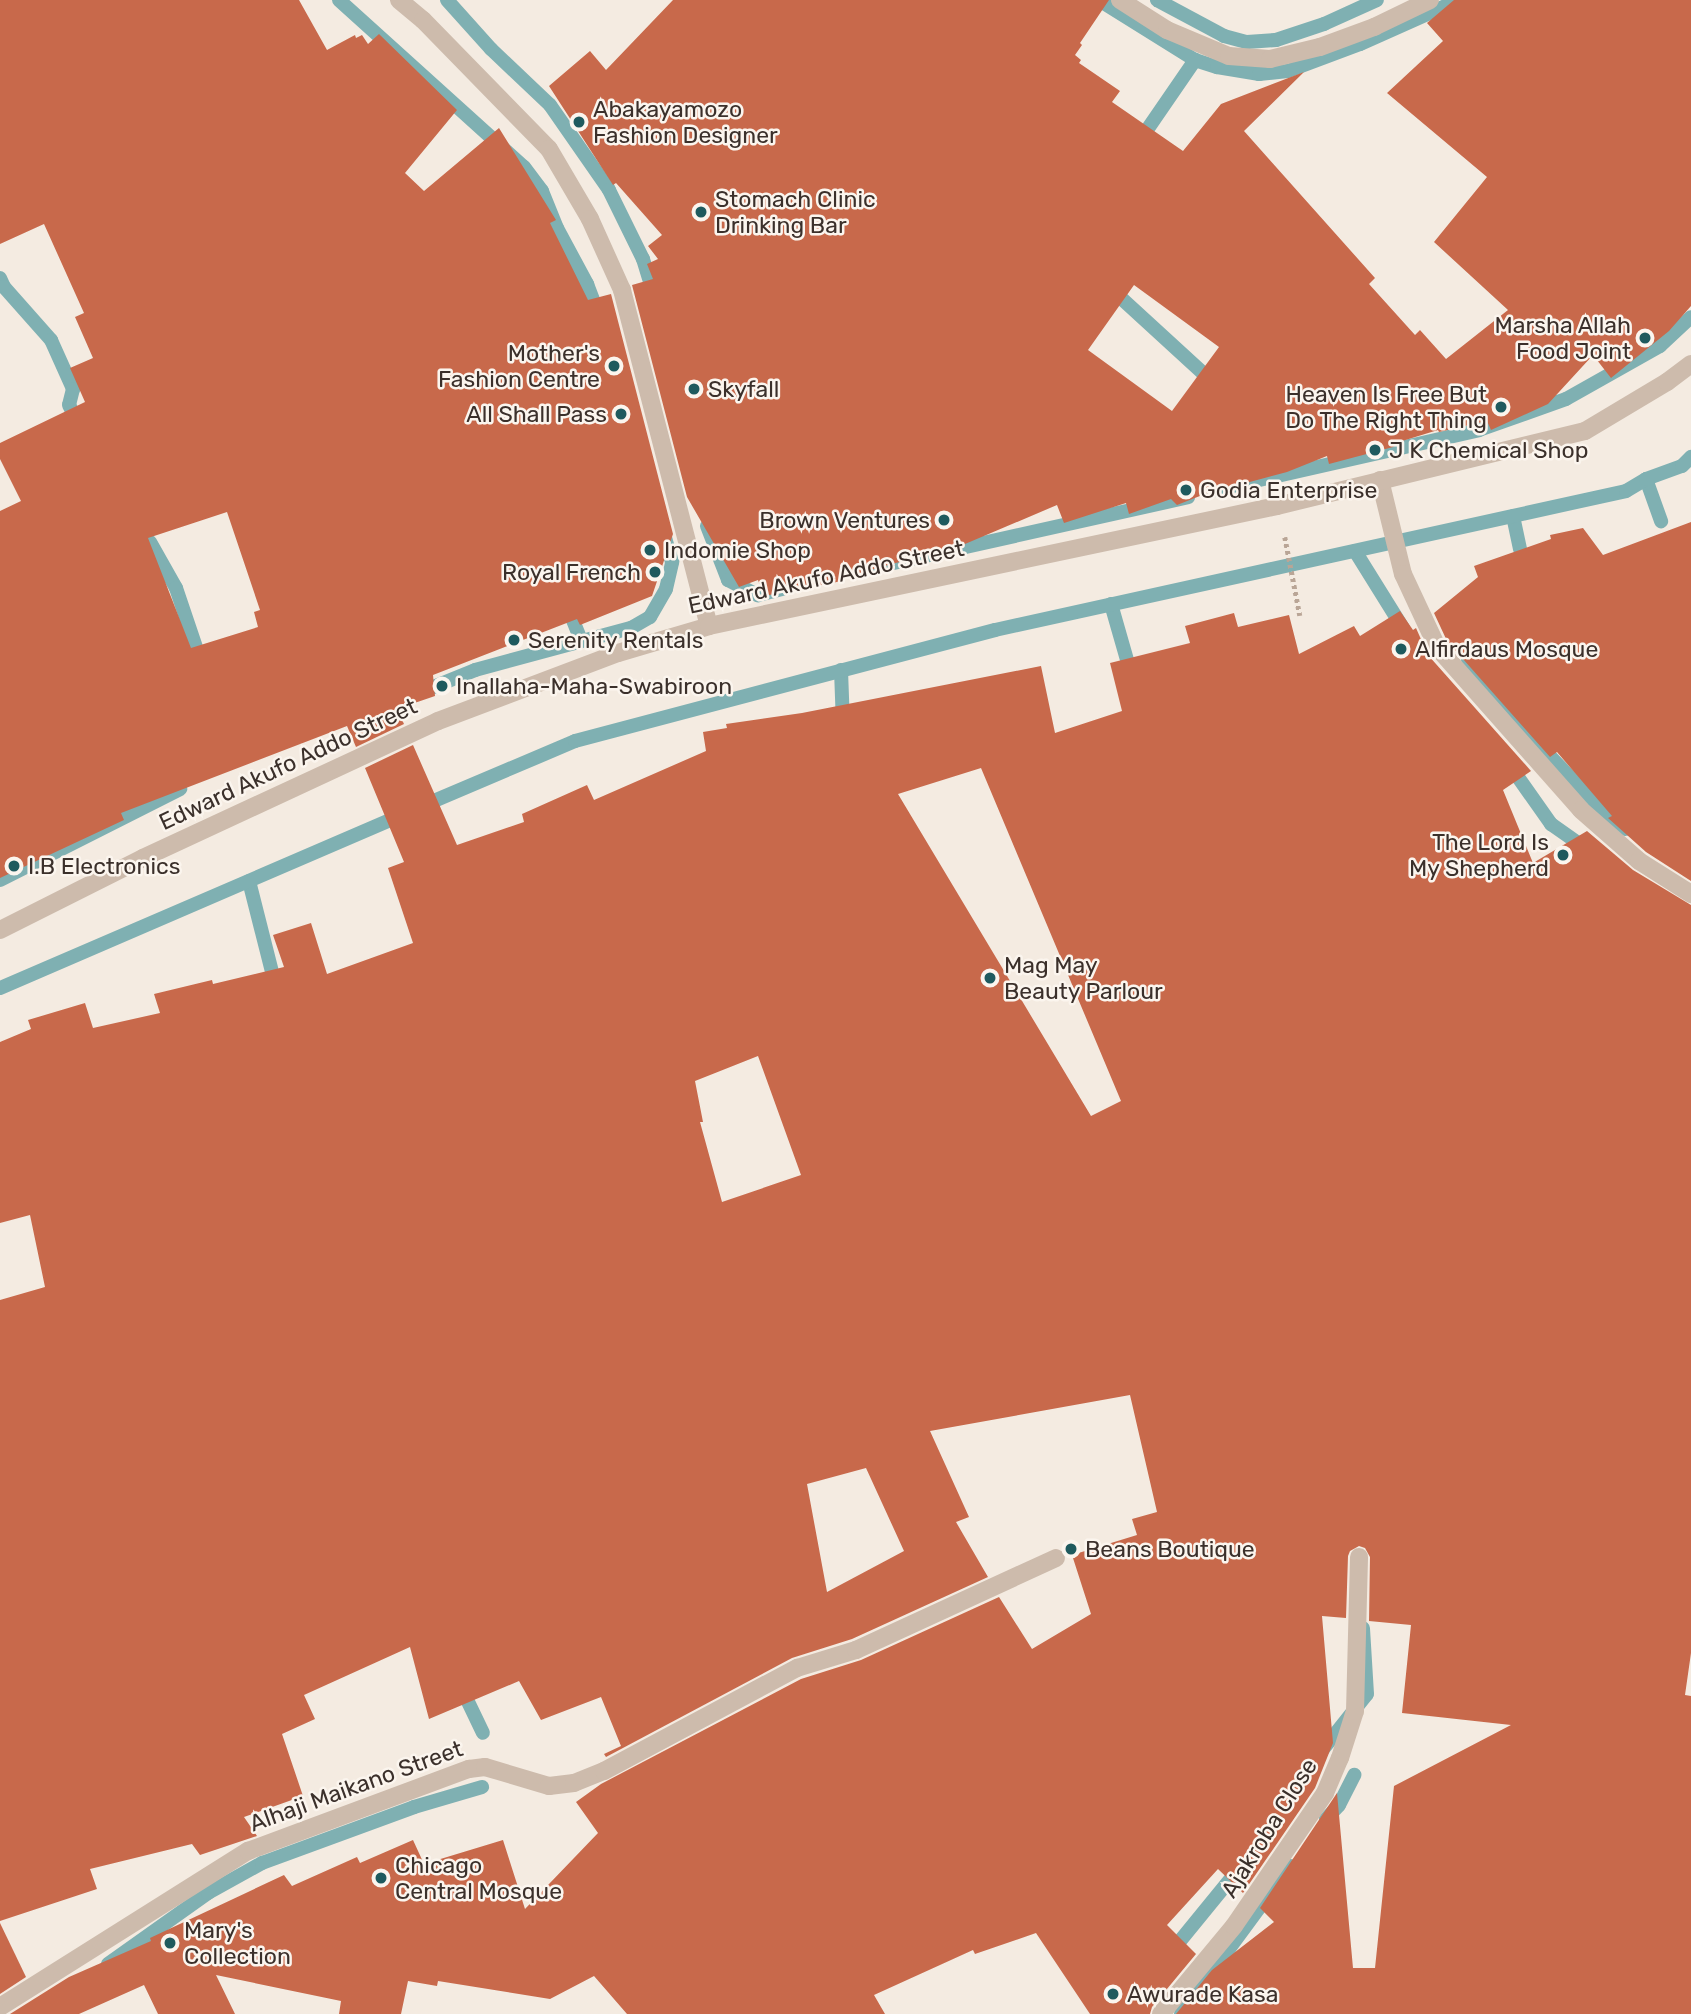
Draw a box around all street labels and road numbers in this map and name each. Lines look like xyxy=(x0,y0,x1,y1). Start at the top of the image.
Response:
street label: Edward Akufo Addo Street xyxy=(685,534,967,620)
street label: Edward Akufo Addo Street xyxy=(154,692,422,836)
street label: Alhaji Maikano Street xyxy=(246,1735,466,1837)
street label: Ajakroba Close xyxy=(1215,1753,1323,1903)

